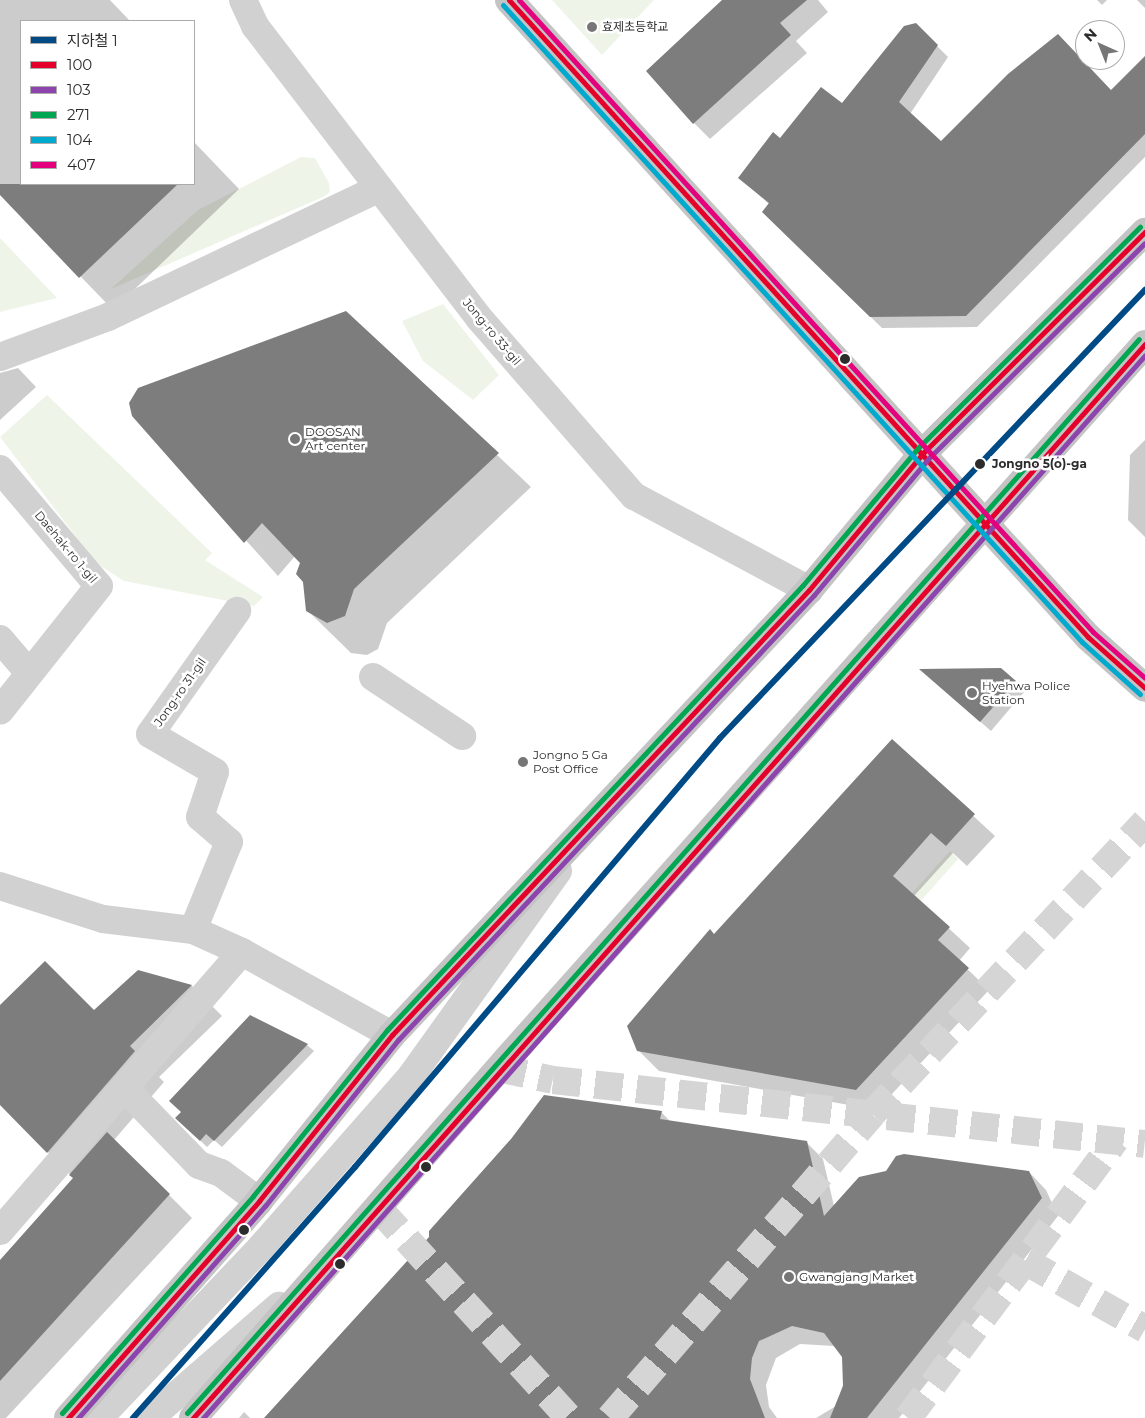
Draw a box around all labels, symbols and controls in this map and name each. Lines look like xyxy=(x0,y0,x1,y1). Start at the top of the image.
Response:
legend xyxy=(20,20,195,185)
place label: 효제초등학교 xyxy=(602,20,668,34)
north arrow xyxy=(1075,20,1125,70)
marker: 효제초등학교 xyxy=(586,21,598,33)
text: N xyxy=(1080,25,1101,45)
text: 지하철 1 xyxy=(67,31,118,50)
text: 100 xyxy=(67,55,92,74)
text: 103 xyxy=(67,80,91,99)
text: 271 xyxy=(67,105,90,124)
text: 104 xyxy=(67,130,92,149)
text: 407 xyxy=(67,155,96,174)
street label: Jong-ro 33-gil xyxy=(460,296,524,368)
unlabelled marker xyxy=(840,354,850,364)
place label: DOOSAN Art center xyxy=(305,425,365,453)
marker: DOOSAN Art center xyxy=(289,433,301,445)
marker: Jongno 5(o)-ga xyxy=(972,456,988,472)
place label: Jongno 5(o)-ga xyxy=(992,457,1087,471)
street label: Daehak-ro 1-gil xyxy=(32,508,100,586)
street label: Jong-ro 31-gil xyxy=(151,655,209,729)
place label: Hyehwa Police Station xyxy=(982,679,1070,707)
marker: Hyehwa Police Station xyxy=(966,687,978,699)
place label: Jongno 5 Ga Post Office xyxy=(533,748,608,776)
marker: Jongno 5 Ga Post Office xyxy=(517,756,529,768)
unlabelled marker xyxy=(421,1162,431,1172)
unlabelled marker xyxy=(239,1225,249,1235)
unlabelled marker xyxy=(335,1259,345,1269)
place label: Gwangjang Market xyxy=(799,1270,914,1284)
marker: Gwangjang Market xyxy=(783,1271,795,1283)

